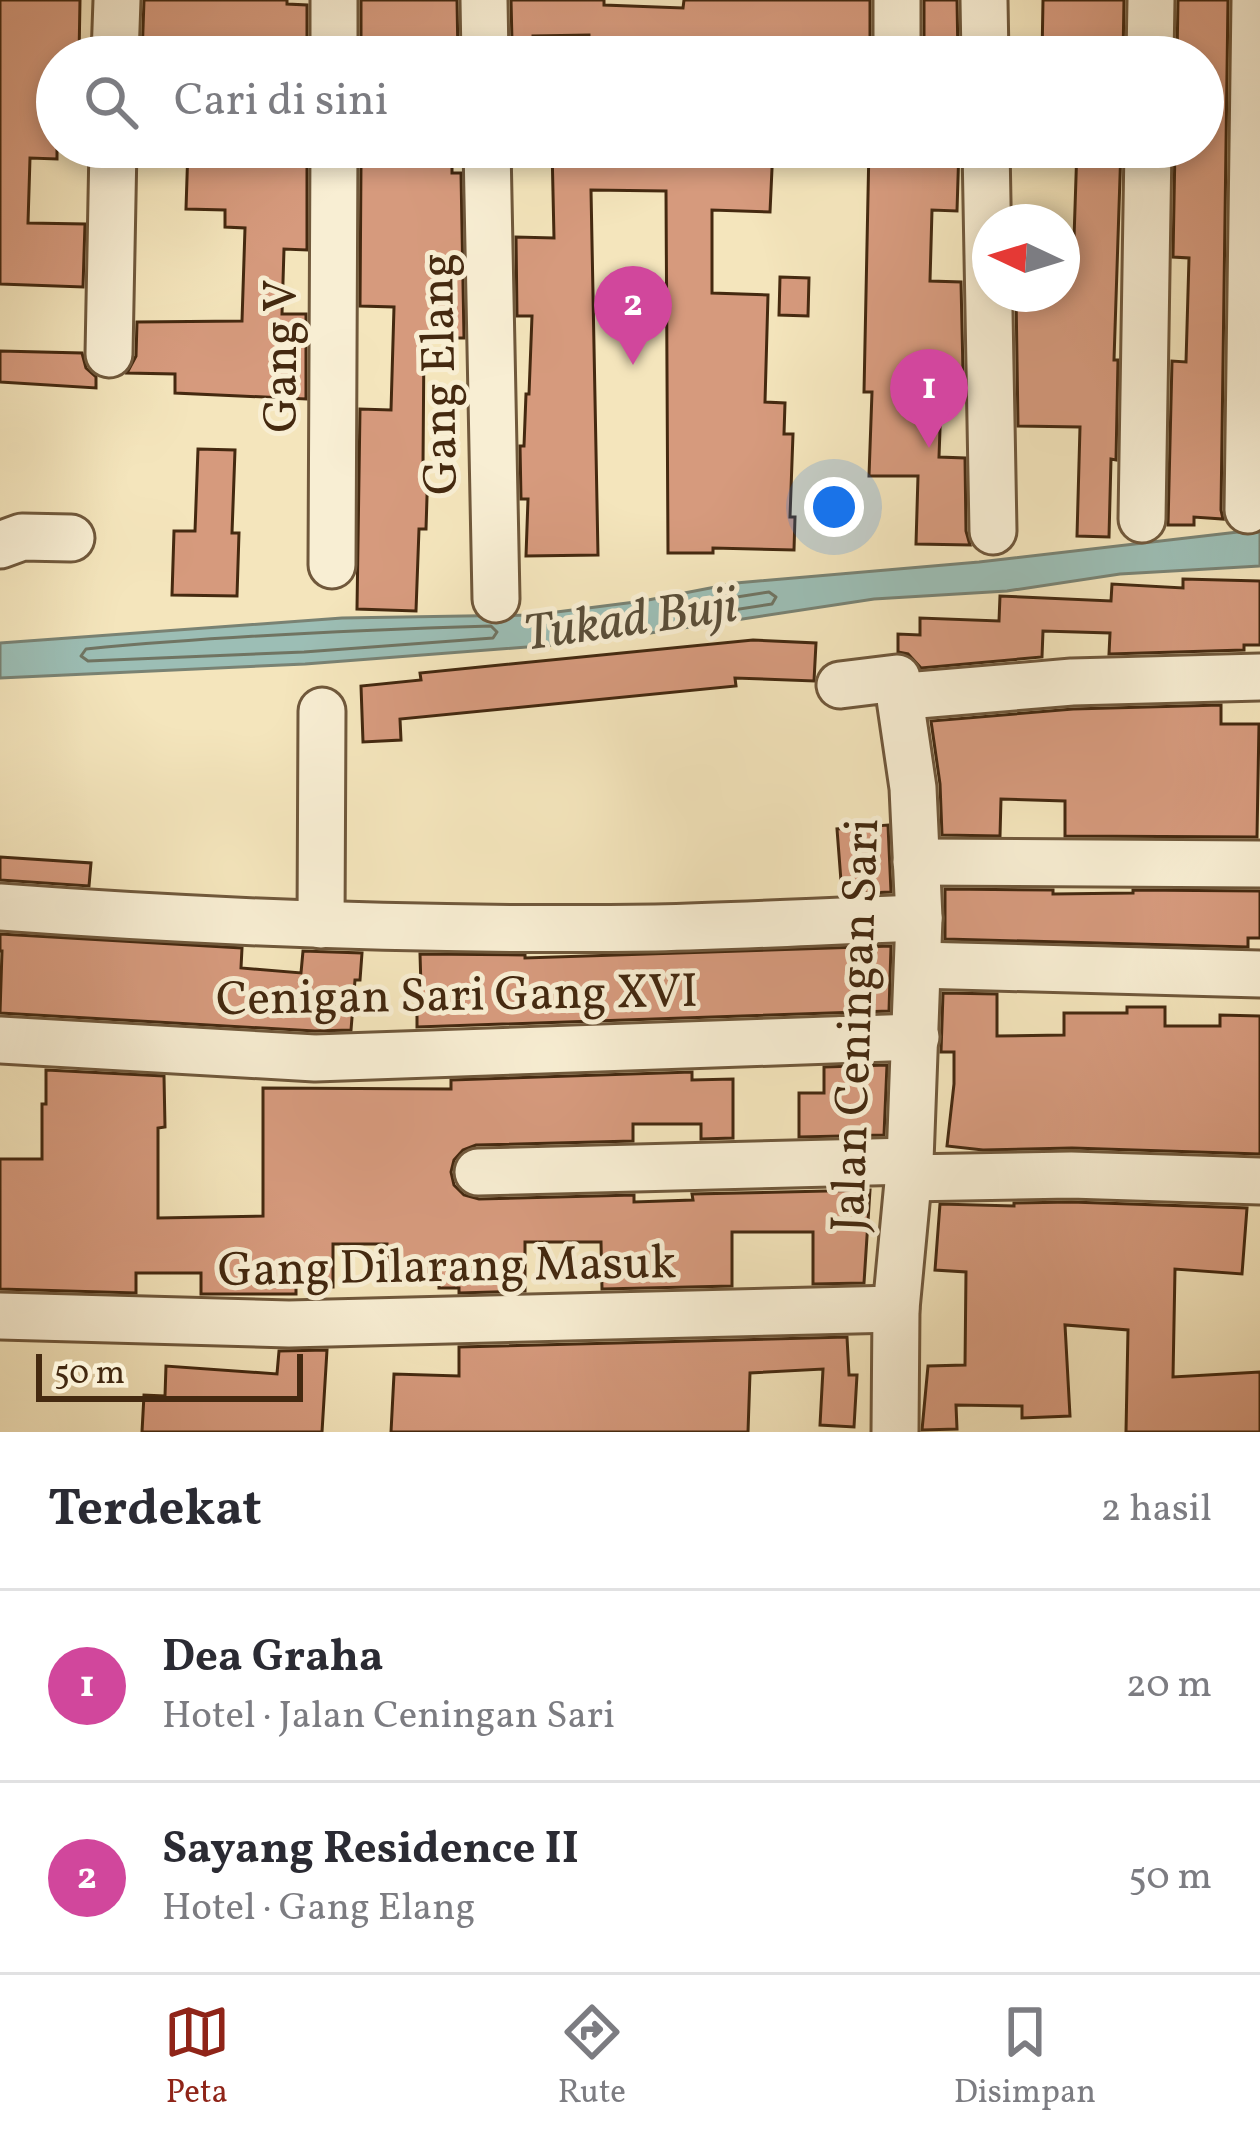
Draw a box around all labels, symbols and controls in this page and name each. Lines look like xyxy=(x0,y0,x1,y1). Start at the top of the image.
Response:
search box xyxy=(36,36,1224,168)
icon: search xyxy=(78,69,144,135)
text: Cari di sini xyxy=(174,71,388,134)
north arrow xyxy=(972,204,1080,312)
street label: Gang Elang xyxy=(406,252,477,496)
pin: 2 xyxy=(594,266,672,365)
street label: Gang V xyxy=(250,279,317,433)
pin: 1 xyxy=(890,349,968,448)
your location xyxy=(804,477,864,537)
water label: Tukad Buji xyxy=(519,571,743,672)
street label: Jalan Ceningan Sari xyxy=(817,817,898,1233)
street label: Cenigan Sari Gang XVI xyxy=(215,960,699,1035)
street label: Gang Dilarang Masuk xyxy=(217,1231,677,1306)
scale bar xyxy=(36,1348,303,1401)
text: 50 m xyxy=(54,1352,125,1398)
text: Terdekat xyxy=(48,1475,262,1546)
text: 2 hasil xyxy=(1100,1483,1212,1537)
text: Dea Graha xyxy=(162,1627,384,1690)
text: 1 xyxy=(79,1659,95,1713)
text: 20 m xyxy=(1126,1659,1212,1713)
text: Hotel · Jalan Ceningan Sari xyxy=(162,1690,615,1744)
text: Sayang Residence II xyxy=(162,1819,579,1882)
text: 2 xyxy=(77,1851,97,1905)
text: 50 m xyxy=(1128,1851,1212,1905)
text: Hotel · Gang Elang xyxy=(162,1882,475,1936)
tab: Peta xyxy=(164,1999,230,2117)
tab: Rute xyxy=(558,1999,626,2117)
tab: Disimpan xyxy=(954,1999,1096,2117)

